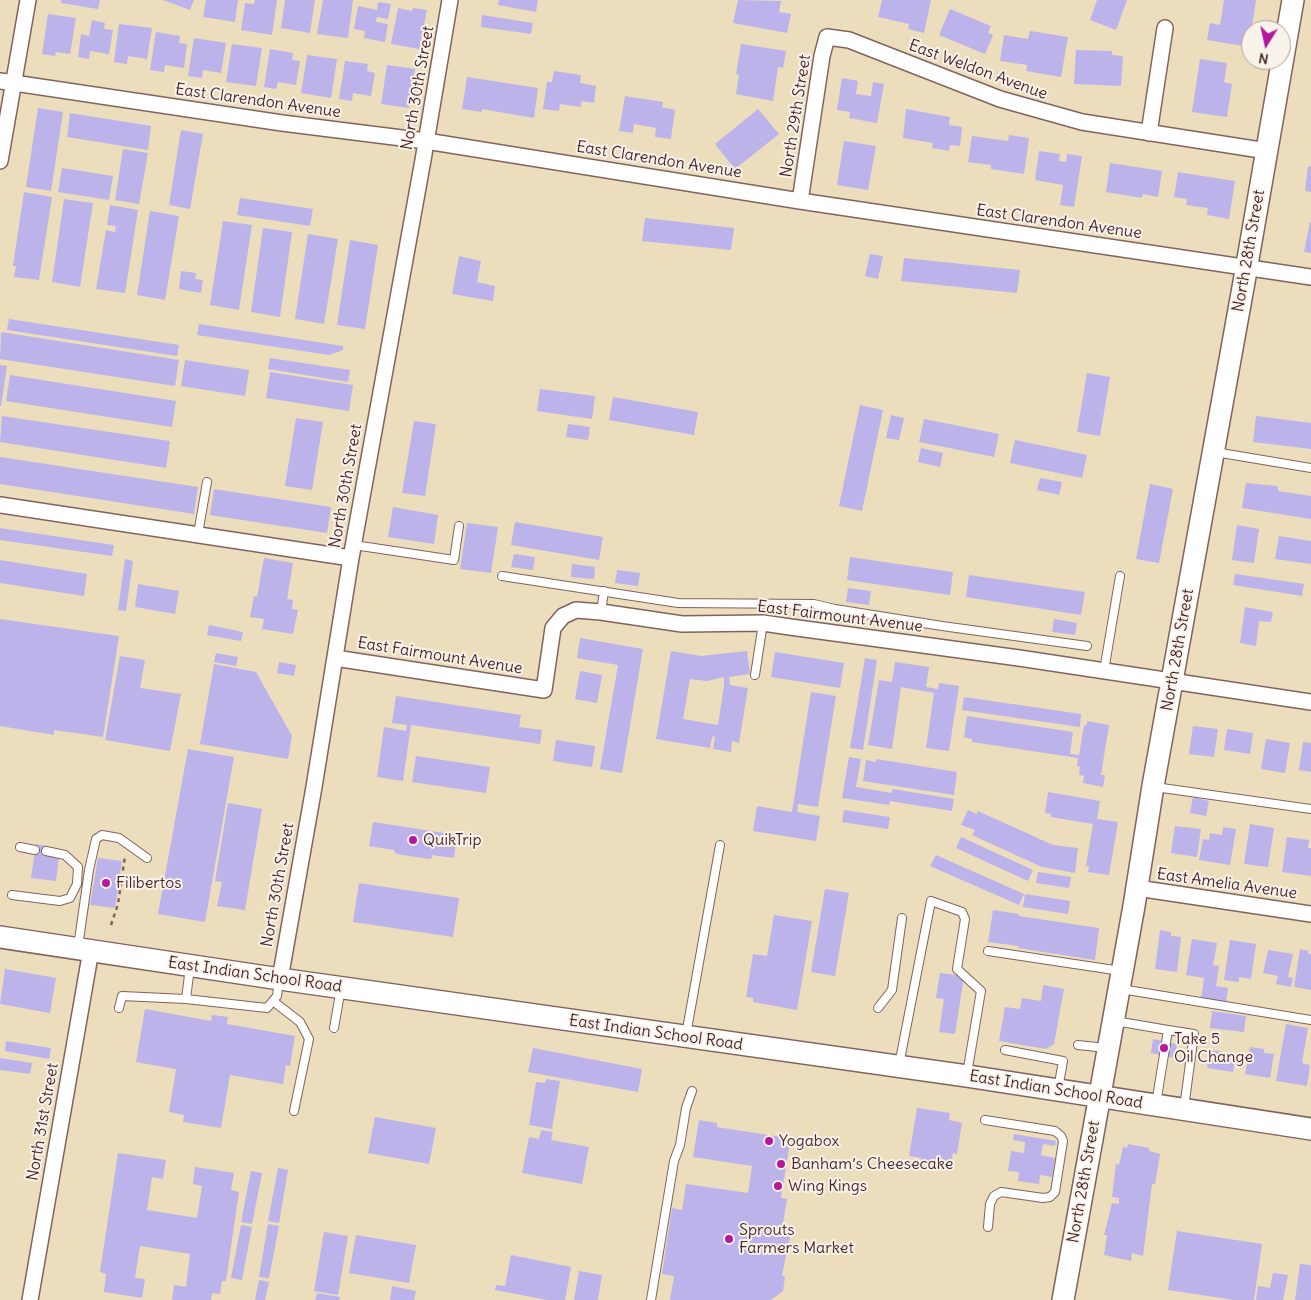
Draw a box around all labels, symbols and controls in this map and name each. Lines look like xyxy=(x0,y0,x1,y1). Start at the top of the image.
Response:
north arrow xyxy=(1241,20,1291,70)
street label: North 30th Street xyxy=(398,24,438,152)
street label: East Weldon Avenue xyxy=(906,36,1050,104)
text: N xyxy=(1257,49,1270,68)
street label: North 29th Street xyxy=(777,53,815,179)
street label: East Clarendon Avenue xyxy=(174,80,342,122)
street label: East Clarendon Avenue xyxy=(575,137,743,183)
street label: North 28th Street xyxy=(1229,188,1269,314)
street label: East Clarendon Avenue xyxy=(975,201,1143,243)
street label: North 30th Street xyxy=(326,422,366,550)
street label: North 28th Street xyxy=(1158,587,1198,713)
street label: East Fairmount Avenue xyxy=(756,597,924,637)
street label: East Fairmount Avenue xyxy=(356,633,524,679)
street label: North 30th Street xyxy=(258,821,298,949)
place label: QuikTrip xyxy=(423,830,482,850)
marker: QuikTrip xyxy=(407,834,419,846)
street label: East Amelia Avenue xyxy=(1156,865,1298,903)
place label: Filibertos xyxy=(116,873,181,893)
marker: Filibertos xyxy=(100,877,112,889)
street label: East Indian School Road xyxy=(167,953,343,997)
street label: East Indian School Road xyxy=(568,1011,744,1055)
place label: Take 5 Oil Change xyxy=(1174,1029,1253,1067)
marker: Take 5 Oil Change xyxy=(1158,1042,1170,1054)
street label: North 31st Street xyxy=(23,1062,63,1182)
street label: East Indian School Road xyxy=(968,1067,1144,1113)
street label: North 28th Street xyxy=(1064,1119,1104,1245)
place label: Yogabox xyxy=(779,1131,839,1151)
marker: Yogabox xyxy=(763,1135,775,1147)
place label: Banham’s Cheesecake xyxy=(791,1154,953,1174)
marker: Banham’s Cheesecake xyxy=(775,1158,787,1170)
place label: Wing Kings xyxy=(788,1176,867,1196)
marker: Wing Kings xyxy=(772,1180,784,1192)
place label: Sprouts Farmers Market xyxy=(739,1220,854,1258)
marker: Sprouts Farmers Market xyxy=(723,1233,735,1245)

